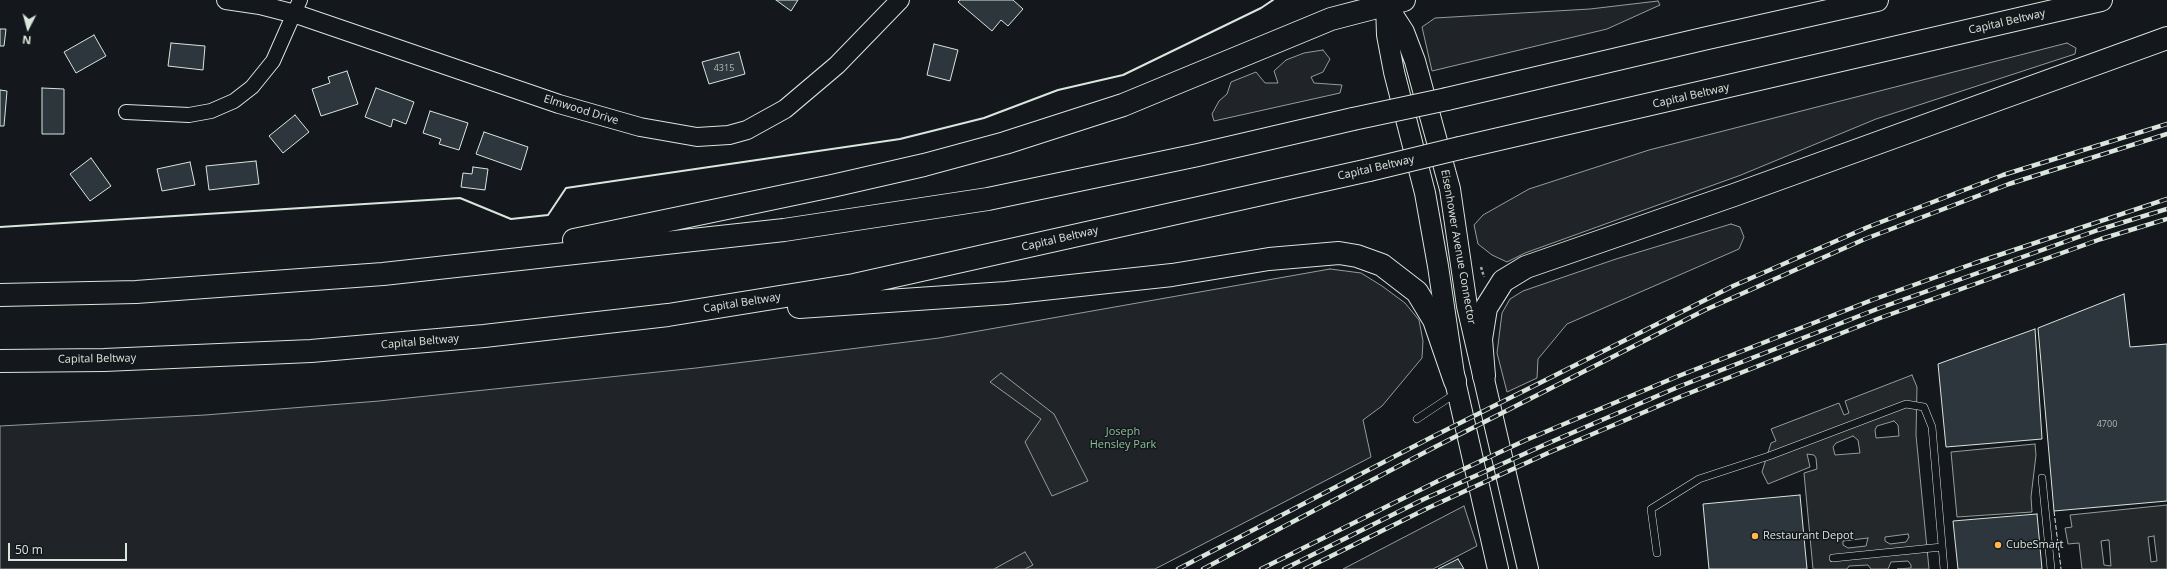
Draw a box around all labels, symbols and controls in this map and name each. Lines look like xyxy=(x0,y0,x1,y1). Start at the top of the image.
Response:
street label: Capital Beltway xyxy=(1967,7,2047,37)
north arrow xyxy=(8,8,48,48)
text: N xyxy=(21,33,32,48)
house number: 4315 xyxy=(714,63,734,73)
street label: Capital Beltway xyxy=(1651,81,1731,111)
street label: Elmwood Drive xyxy=(542,92,620,128)
street label: Capital Beltway xyxy=(1336,153,1416,183)
street label: Eisenhower Avenue Connector xyxy=(1438,168,1478,326)
street label: Capital Beltway xyxy=(1020,224,1100,254)
street label: Capital Beltway xyxy=(702,290,782,316)
street label: Capital Beltway xyxy=(380,332,460,352)
street label: Capital Beltway xyxy=(58,352,136,366)
house number: 4700 xyxy=(2097,419,2117,429)
park label: Joseph Hensley Park xyxy=(1090,425,1156,451)
place label: Restaurant Depot xyxy=(1763,529,1854,543)
marker: Restaurant Depot xyxy=(1750,531,1760,541)
scale bar xyxy=(10,535,129,561)
place label: CubeSmart xyxy=(2006,538,2063,552)
marker: CubeSmart xyxy=(1993,540,2003,550)
text: 50 m xyxy=(15,541,43,558)

